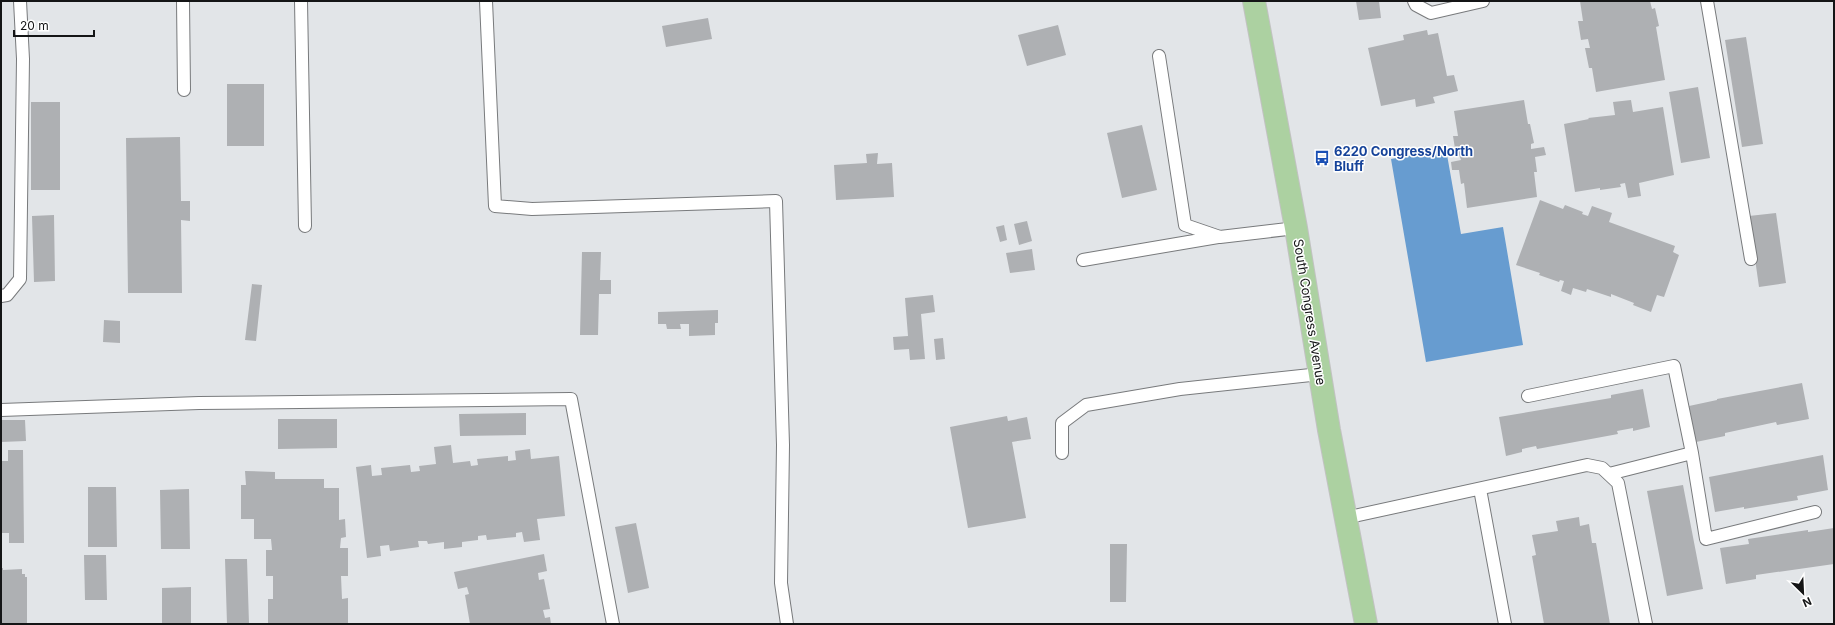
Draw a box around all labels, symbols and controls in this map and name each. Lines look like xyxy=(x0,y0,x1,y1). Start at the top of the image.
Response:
scale bar xyxy=(14,12,94,38)
text: 20 m xyxy=(20,18,49,33)
place label: 6220 Congress/North Bluff xyxy=(1334,143,1473,174)
bus stop icon: 6220 Congress/North Bluff xyxy=(1313,149,1331,167)
street label: South Congress Avenue xyxy=(1291,238,1329,386)
north arrow xyxy=(1783,573,1823,613)
text: N xyxy=(1800,594,1814,610)

